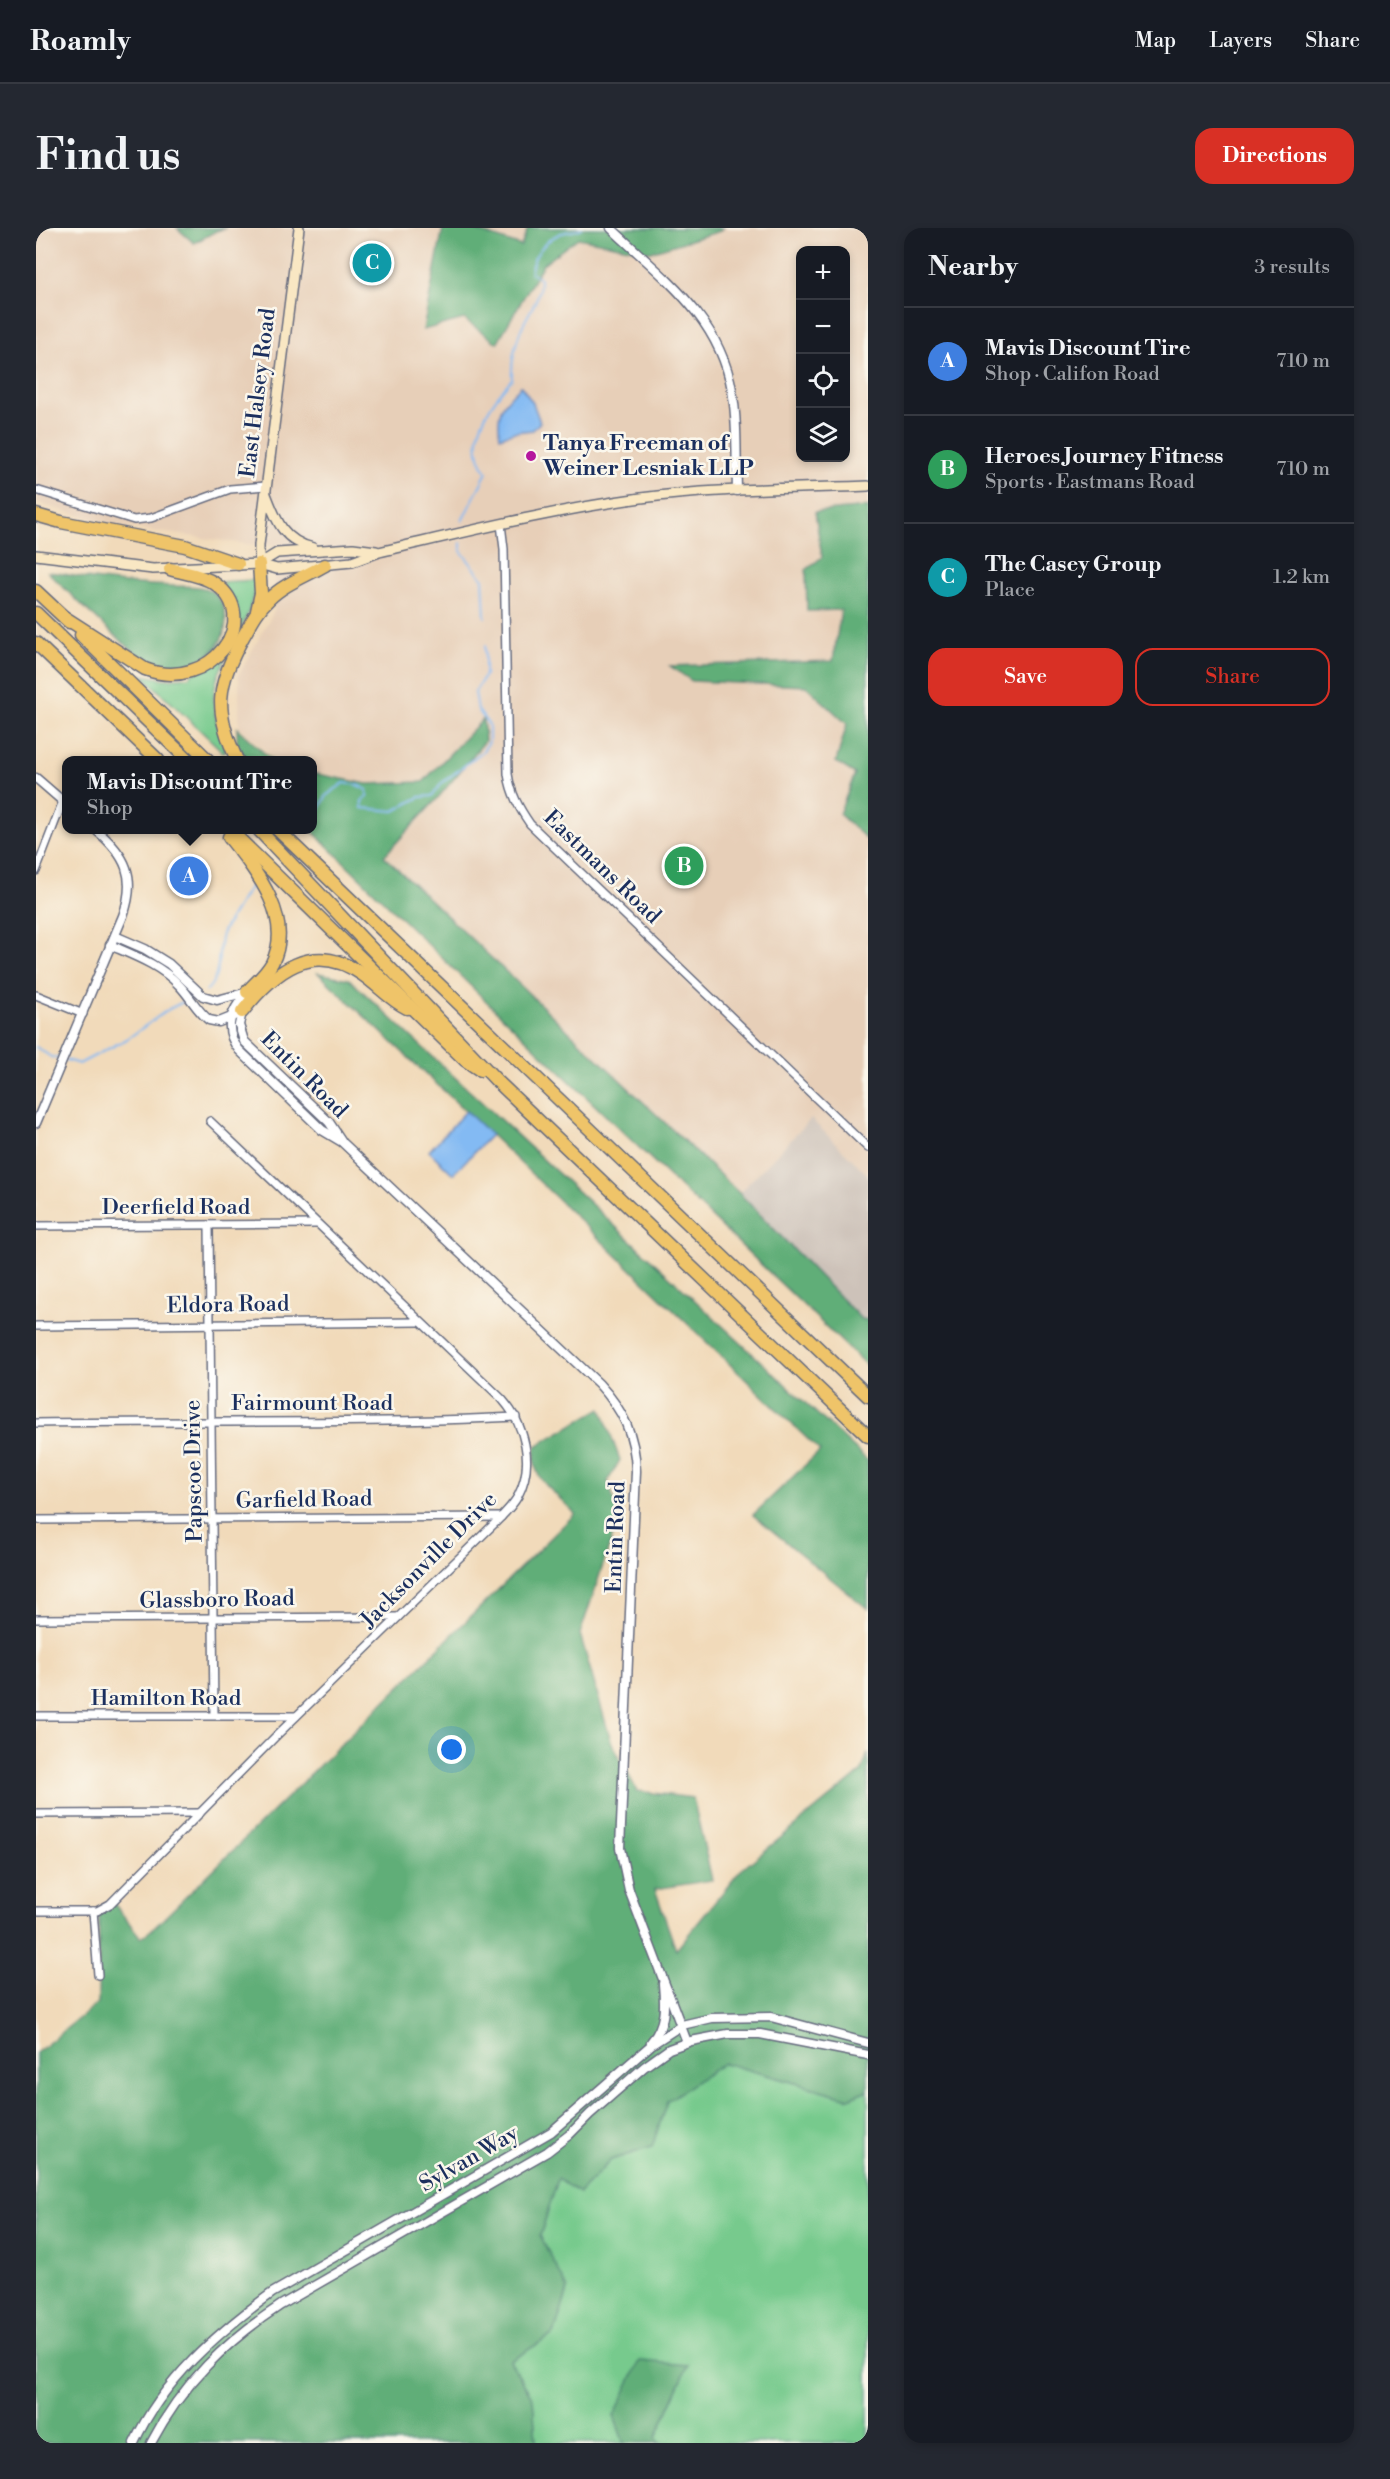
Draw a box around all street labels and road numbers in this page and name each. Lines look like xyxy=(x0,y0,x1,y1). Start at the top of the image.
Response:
street label: East Halsey Road xyxy=(234,306,282,479)
street label: Eastmans Road xyxy=(538,804,667,930)
street label: Entin Road xyxy=(255,1026,354,1125)
street label: Deerfield Road xyxy=(102,1194,251,1221)
street label: Eldora Road xyxy=(166,1290,290,1320)
street label: Fairmount Road xyxy=(231,1390,394,1417)
street label: Papscoe Drive xyxy=(179,1400,209,1542)
street label: Entin Road xyxy=(601,1480,631,1593)
street label: Garfield Road xyxy=(236,1485,373,1515)
street label: Jacksonville Drive xyxy=(354,1486,503,1635)
street label: Glassboro Road xyxy=(139,1585,295,1615)
street label: Hamilton Road xyxy=(91,1685,242,1712)
street label: Sylvan Way xyxy=(415,2120,523,2198)

